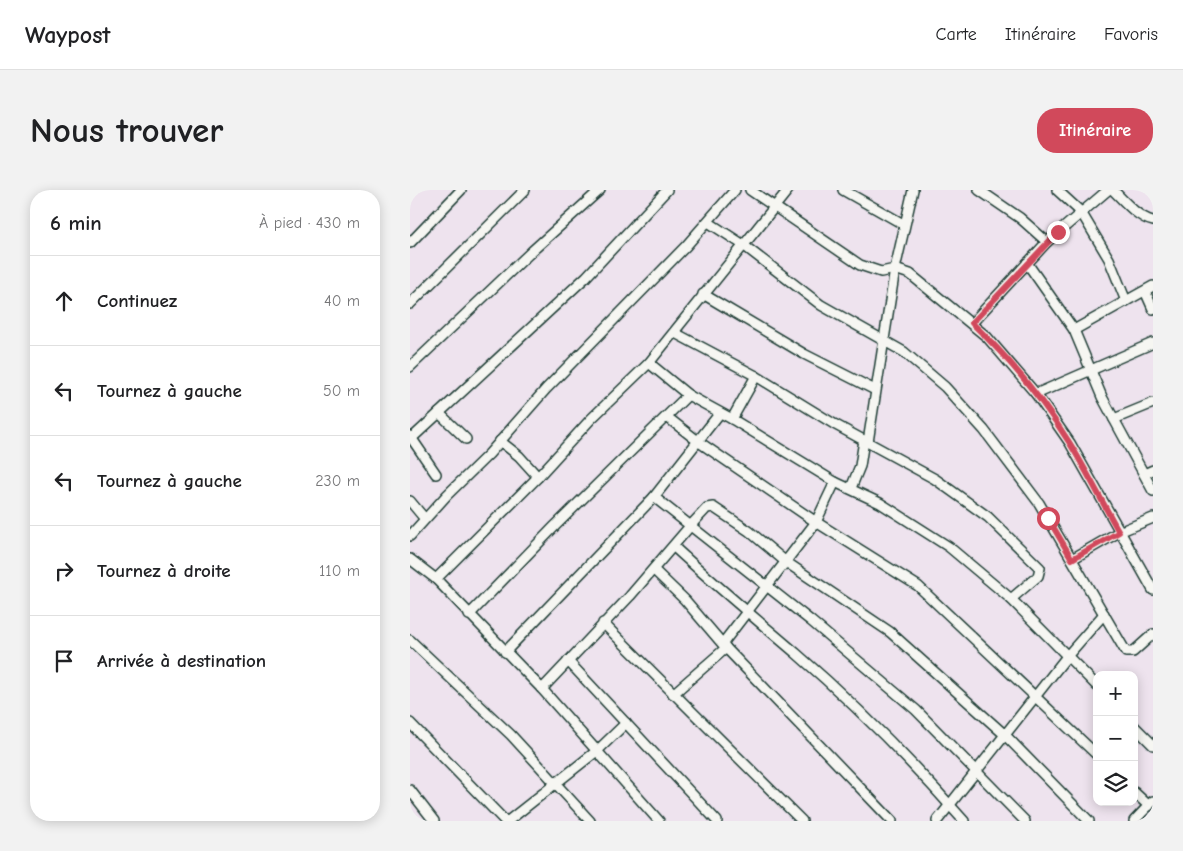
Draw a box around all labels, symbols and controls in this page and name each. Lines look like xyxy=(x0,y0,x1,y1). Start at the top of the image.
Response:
text: Waypost xyxy=(25,21,110,49)
text: Carte xyxy=(936,24,977,45)
text: Itinéraire xyxy=(1005,24,1076,45)
text: Favoris xyxy=(1104,24,1158,45)
button: Itinéraire xyxy=(1037,108,1153,153)
text: Nous trouver xyxy=(30,110,223,151)
text: 6 min xyxy=(50,211,102,235)
text: À pied · 430 m xyxy=(259,214,360,232)
route end xyxy=(1047,221,1070,244)
icon: ahead xyxy=(50,287,78,315)
text: Continuez xyxy=(97,290,177,312)
text: 40 m xyxy=(324,292,360,310)
icon: left xyxy=(50,377,78,405)
text: Tournez à gauche xyxy=(97,380,242,402)
text: 50 m xyxy=(323,382,360,400)
icon: left xyxy=(50,467,78,495)
text: Tournez à gauche xyxy=(97,470,242,492)
text: 230 m xyxy=(315,472,360,490)
route start xyxy=(1037,507,1060,530)
icon: right xyxy=(50,557,78,585)
text: Tournez à droite xyxy=(97,560,231,582)
text: 110 m xyxy=(319,562,360,580)
icon: arrive xyxy=(50,647,78,675)
text: Arrivée à destination xyxy=(97,650,266,672)
map controls xyxy=(1093,671,1138,806)
button: + xyxy=(1093,671,1138,716)
button: − xyxy=(1093,716,1138,761)
button: layers xyxy=(1093,761,1138,806)

